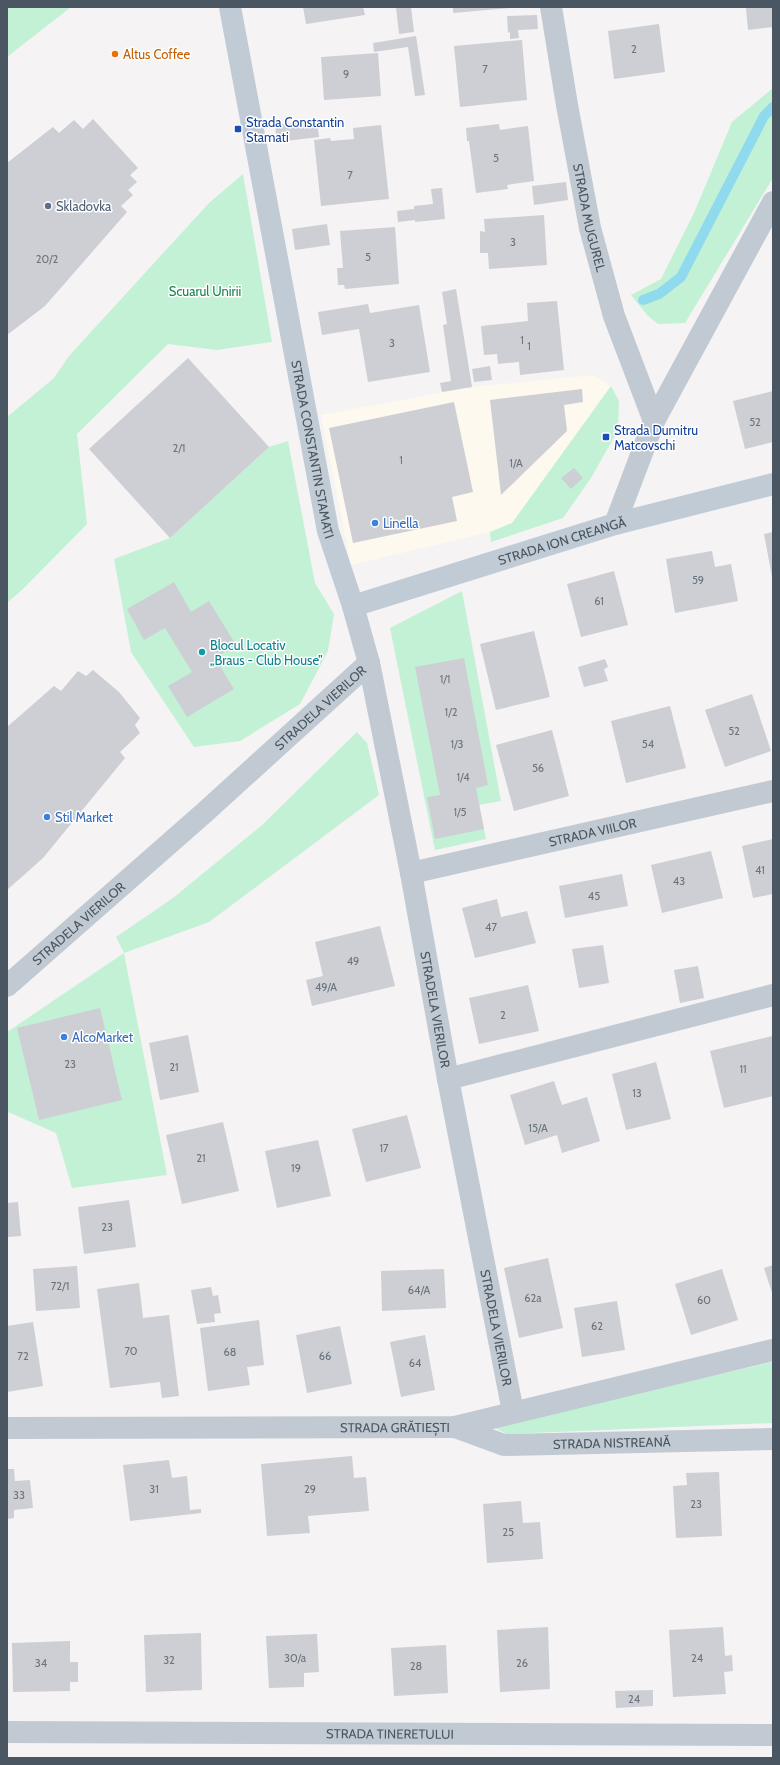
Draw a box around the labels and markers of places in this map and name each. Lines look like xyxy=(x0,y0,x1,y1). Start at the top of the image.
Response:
place label: Altus Coffee xyxy=(123,46,190,62)
marker: Altus Coffee xyxy=(110,49,120,59)
place label: Strada Constantin Stamati xyxy=(246,114,344,145)
marker: Strada Constantin Stamati xyxy=(233,124,243,134)
place label: Skladovka xyxy=(56,198,112,214)
marker: Skladovka xyxy=(43,201,53,211)
place label: Strada Dumitru Matcovschi xyxy=(614,422,698,453)
marker: Strada Dumitru Matcovschi xyxy=(601,432,611,442)
place label: Linella xyxy=(383,515,419,531)
marker: Linella xyxy=(370,518,380,528)
place label: Blocul Locativ „Braus - Club House” xyxy=(210,637,323,668)
marker: Blocul Locativ „Braus - Club House” xyxy=(197,647,207,657)
place label: Stil Market xyxy=(55,809,114,825)
marker: Stil Market xyxy=(42,812,52,822)
place label: AlcoMarket xyxy=(72,1029,134,1045)
marker: AlcoMarket xyxy=(59,1032,69,1042)

